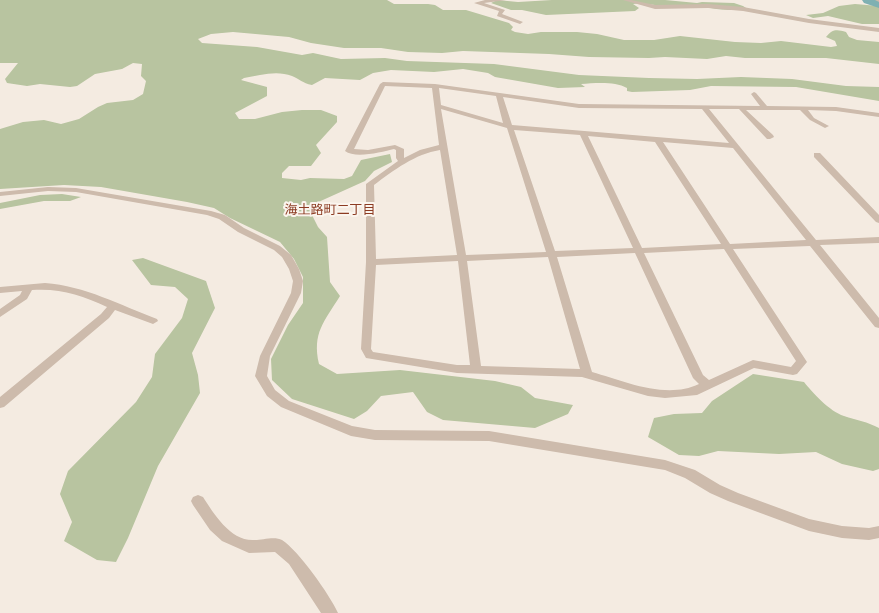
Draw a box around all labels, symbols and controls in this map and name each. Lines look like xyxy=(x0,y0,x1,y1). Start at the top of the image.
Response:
district label: 海土路町二丁目 xyxy=(285,202,375,218)

